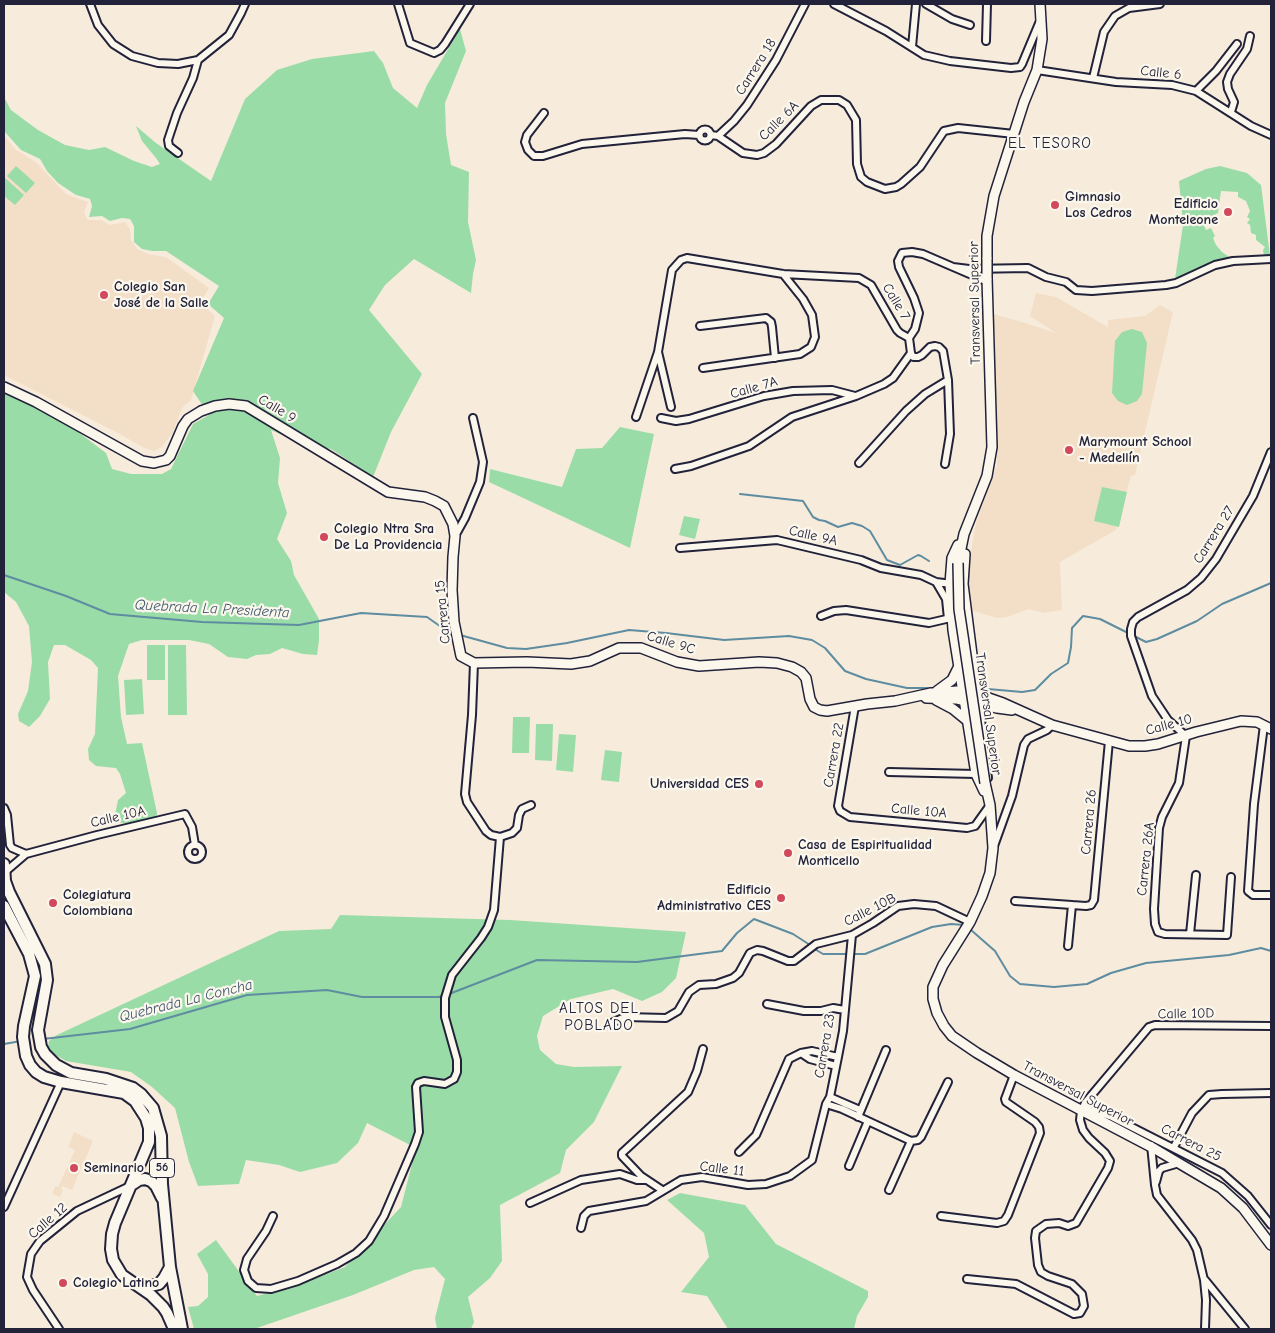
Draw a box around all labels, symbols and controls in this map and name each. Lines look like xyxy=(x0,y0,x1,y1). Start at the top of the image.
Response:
street label: Carrera 18 xyxy=(732,36,780,98)
street label: Calle 6 xyxy=(1140,62,1182,84)
street label: Calle 6A xyxy=(756,98,802,144)
district label: EL TESORO xyxy=(1007,135,1093,153)
place label: Gimnasio Los Cedros xyxy=(1065,189,1132,222)
place label: Edificio Monteleone xyxy=(1149,196,1218,228)
marker: Gimnasio Los Cedros xyxy=(1049,199,1061,211)
marker: Edificio Monteleone xyxy=(1222,206,1234,218)
street label: Transversal Superior xyxy=(966,241,984,365)
place label: Colegio San José de la Salle xyxy=(114,279,208,312)
street label: Calle 7 xyxy=(878,280,914,324)
marker: Colegio San José de la Salle xyxy=(98,289,110,301)
street label: Calle 7A xyxy=(728,373,780,403)
street label: Calle 9 xyxy=(255,391,299,427)
place label: Marymount School - Medellín xyxy=(1079,434,1192,467)
marker: Marymount School - Medellín xyxy=(1063,444,1075,456)
street label: Carrera 27 xyxy=(1190,503,1238,567)
place label: Colegio Ntra Sra De La Providencia xyxy=(334,521,442,554)
street label: Calle 9A xyxy=(787,522,839,550)
marker: Colegio Ntra Sra De La Providencia xyxy=(318,531,330,543)
street label: Carrera 15 xyxy=(432,579,454,645)
water label: Quebrada La Presidenta xyxy=(134,596,290,622)
street label: Calle 9C xyxy=(645,628,697,658)
street label: Transversal Superior xyxy=(971,652,1005,776)
street label: Calle 10 xyxy=(1144,711,1194,739)
street label: Carrera 22 xyxy=(820,721,848,789)
place label: Universidad CES xyxy=(650,776,749,792)
marker: Universidad CES xyxy=(753,778,765,790)
street label: Carrera 26 xyxy=(1078,789,1100,855)
street label: Calle 10A xyxy=(890,800,948,822)
street label: Calle 10A xyxy=(89,803,147,831)
street label: Carrera 26A xyxy=(1134,821,1158,897)
place label: Casa de Espiritualidad Monticello xyxy=(798,837,932,870)
marker: Casa de Espiritualidad Monticello xyxy=(782,847,794,859)
place label: Edificio Administrativo CES xyxy=(657,882,771,914)
place label: Colegiatura Colombiana xyxy=(63,887,133,920)
street label: Calle 10B xyxy=(841,890,899,930)
marker: Edificio Administrativo CES xyxy=(775,892,787,904)
marker: Colegiatura Colombiana xyxy=(47,897,59,909)
water label: Quebrada La Concha xyxy=(118,976,254,1026)
district label: ALTOS DEL POBLADO xyxy=(558,1000,640,1035)
street label: Calle 10D xyxy=(1158,1005,1214,1023)
street label: Carrera 23 xyxy=(811,1012,839,1080)
street label: Transversal Superior xyxy=(1020,1058,1136,1130)
street label: Carrera 25 xyxy=(1158,1121,1224,1165)
road number: 56 xyxy=(150,1158,174,1178)
street label: Calle 11 xyxy=(699,1158,745,1180)
place label: Seminario xyxy=(84,1160,144,1176)
marker: Seminario xyxy=(68,1162,80,1174)
street label: Calle 12 xyxy=(25,1199,71,1243)
place label: Colegio Latino xyxy=(73,1275,159,1291)
marker: Colegio Latino xyxy=(57,1277,69,1289)

